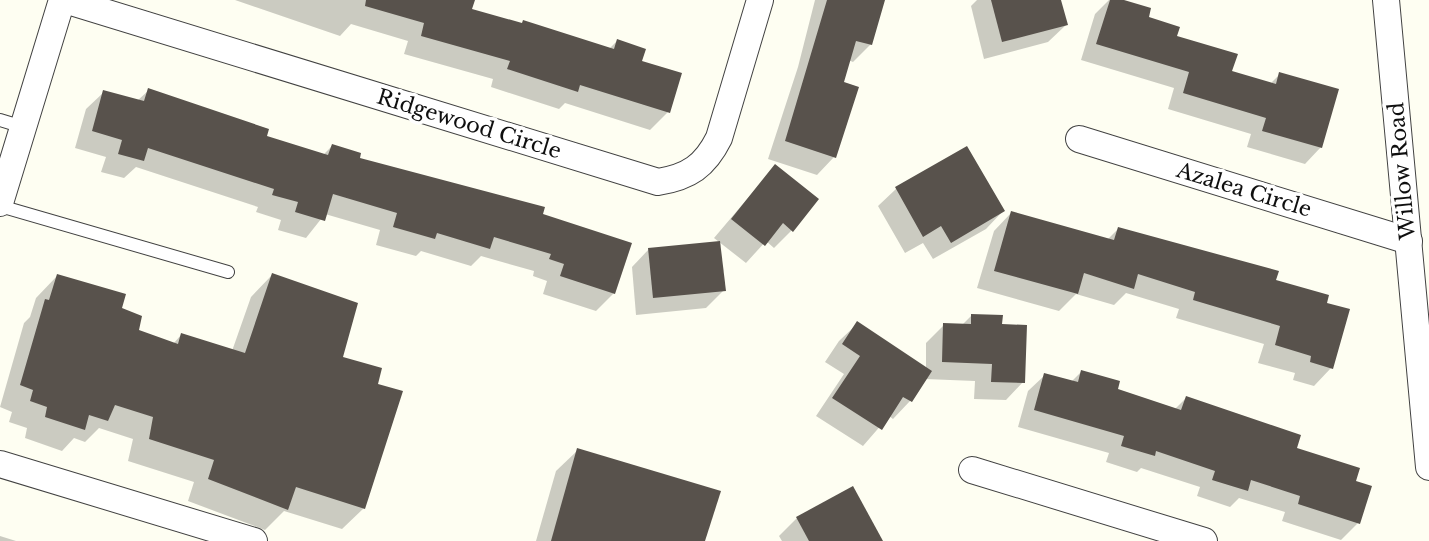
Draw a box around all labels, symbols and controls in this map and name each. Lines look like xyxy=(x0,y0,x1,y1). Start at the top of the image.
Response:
street label: Ridgewood Circle xyxy=(374,84,564,164)
street label: Willow Road xyxy=(1383,101,1421,242)
street label: Azalea Circle xyxy=(1172,157,1315,223)

